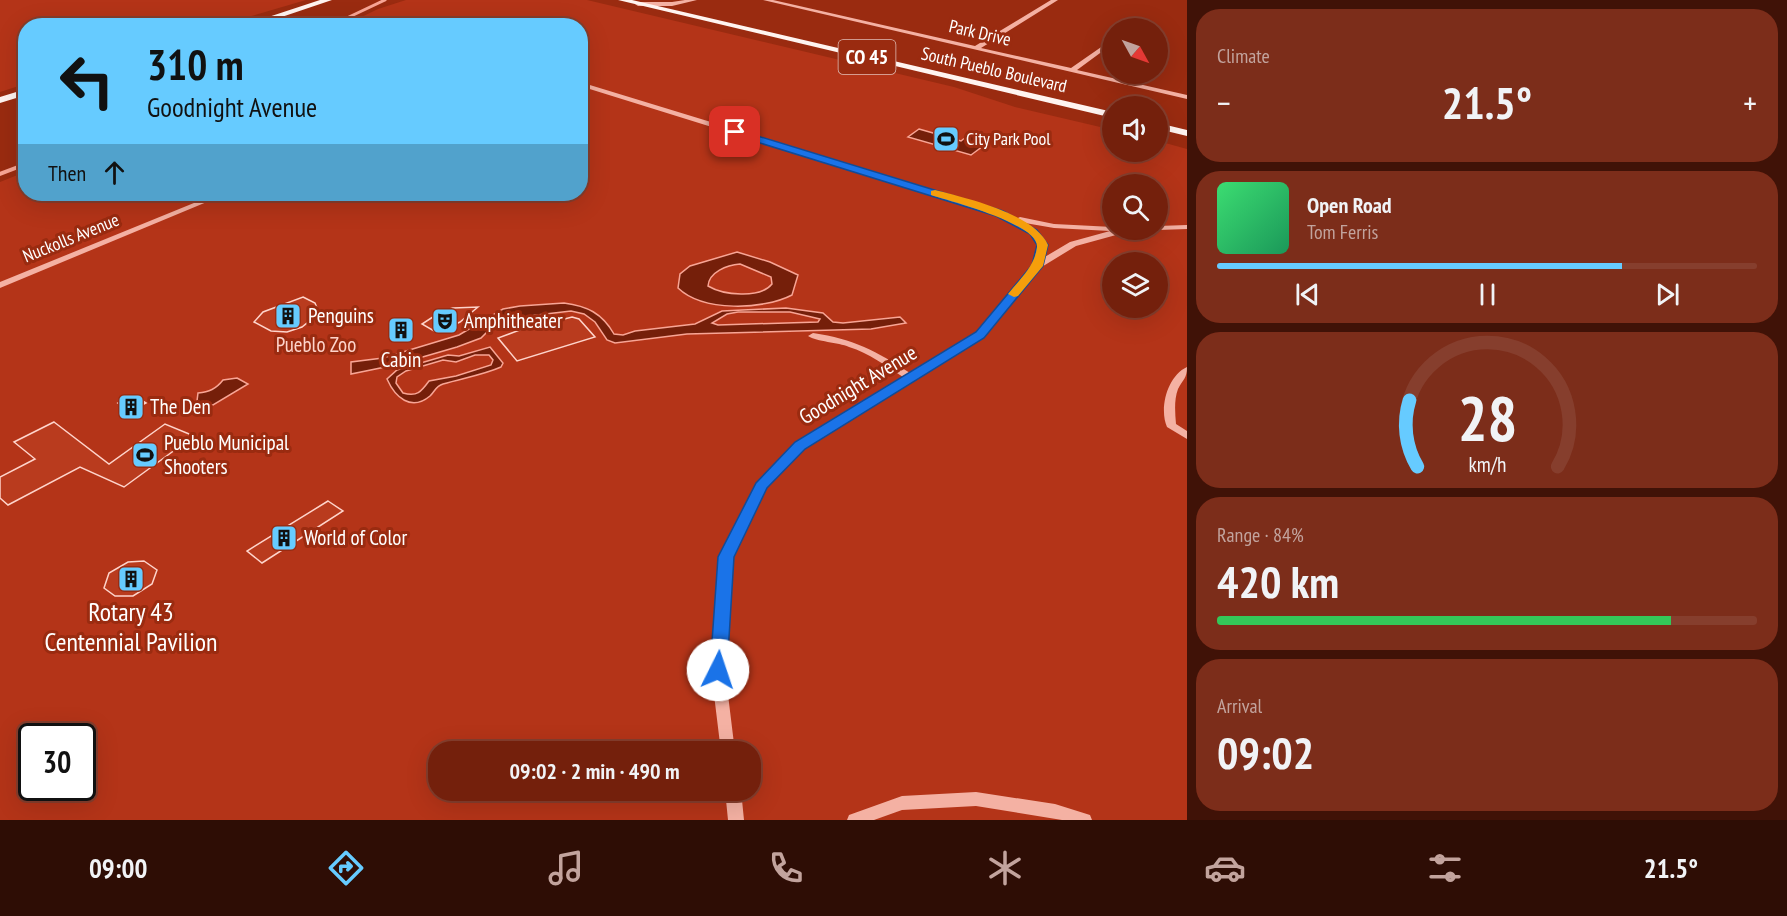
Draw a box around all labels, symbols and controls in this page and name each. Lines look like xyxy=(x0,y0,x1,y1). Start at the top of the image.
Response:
street label: Park Drive xyxy=(947,14,1013,51)
north arrow xyxy=(1102,18,1168,84)
map controls xyxy=(1102,18,1168,318)
text: 310 m xyxy=(147,37,244,92)
road number: CO 45 xyxy=(838,40,896,74)
icon: left xyxy=(48,42,126,120)
street label: South Pueblo Boulevard xyxy=(919,42,1069,97)
text: Climate xyxy=(1217,43,1270,69)
text: 21.5° xyxy=(1442,73,1532,131)
text: − xyxy=(1217,81,1231,124)
text: + xyxy=(1743,81,1757,124)
text: Goodnight Avenue xyxy=(147,90,317,124)
button: sound xyxy=(1102,96,1168,162)
pin xyxy=(709,106,760,157)
icon: arrive xyxy=(718,115,751,148)
sports icon: City Park Pool xyxy=(931,124,961,154)
place label: City Park Pool xyxy=(966,127,1051,150)
icon: ahead xyxy=(98,156,131,189)
text: Then xyxy=(48,159,86,187)
button: search xyxy=(1102,174,1168,240)
text: Open Road xyxy=(1307,191,1392,219)
street label: Nuckolls Avenue xyxy=(19,208,122,267)
text: Tom Ferris xyxy=(1307,219,1378,245)
button: layers xyxy=(1102,252,1168,318)
icon: previous xyxy=(1291,278,1324,311)
icon: pause xyxy=(1471,278,1504,311)
icon: next xyxy=(1651,278,1684,311)
building icon: Penguins xyxy=(273,301,303,331)
place label: Penguins xyxy=(308,302,374,329)
theatre icon: Amphitheater xyxy=(430,306,460,336)
place label: Amphitheater xyxy=(464,307,563,334)
building icon: Cabin xyxy=(386,315,416,345)
park label: Pueblo Zoo xyxy=(276,331,356,358)
street label: Goodnight Avenue xyxy=(794,339,921,430)
place label: Cabin xyxy=(381,346,421,373)
text: 28 xyxy=(1457,377,1517,458)
building icon: The Den xyxy=(116,392,146,422)
place label: The Den xyxy=(150,393,211,420)
place label: Pueblo Municipal Shooters xyxy=(164,429,289,480)
sports icon: Pueblo Municipal Shooters xyxy=(130,440,160,470)
text: km/h xyxy=(1468,450,1506,478)
text: Range · 84% xyxy=(1217,522,1304,548)
building icon: World of Color xyxy=(269,523,299,553)
place label: World of Color xyxy=(304,524,407,551)
text: 420 km xyxy=(1217,552,1339,610)
building icon: Rotary 43 Centennial Pavilion xyxy=(116,564,146,594)
place label: Rotary 43 Centennial Pavilion xyxy=(45,595,217,658)
position arrow xyxy=(686,638,750,702)
text: Arrival xyxy=(1217,693,1262,719)
speed limit sign: 30 xyxy=(18,723,96,801)
text: 09:02 xyxy=(1217,723,1314,781)
text: 09:02 · 2 min · 490 m xyxy=(509,757,680,785)
icon: directions xyxy=(325,847,367,889)
icon: music xyxy=(545,847,587,889)
icon: phone xyxy=(765,847,807,889)
icon: climate xyxy=(984,847,1026,889)
icon: car xyxy=(1204,847,1246,889)
icon: filters xyxy=(1424,847,1466,889)
text: 09:00 xyxy=(89,851,147,885)
text: 21.5° xyxy=(1644,851,1698,885)

